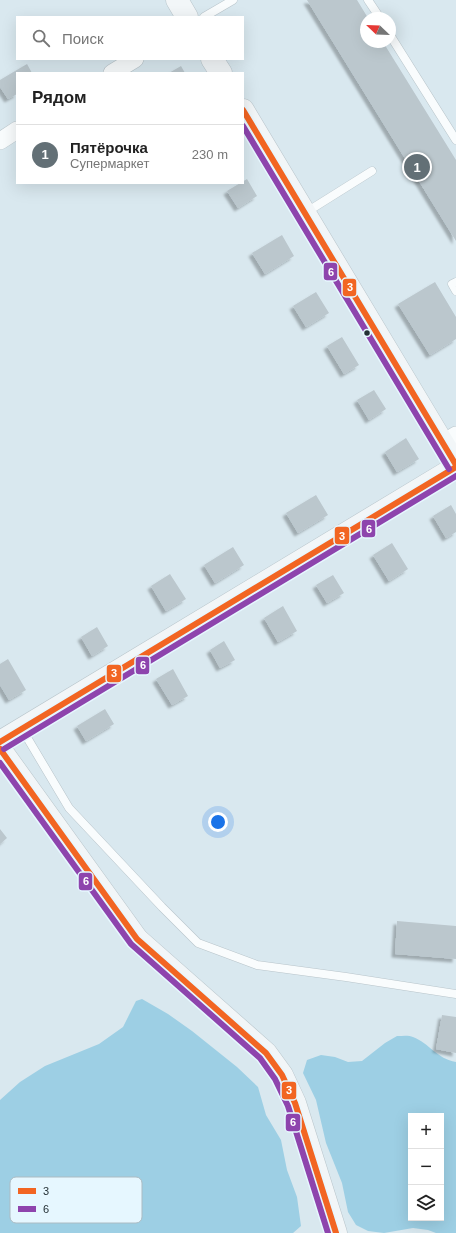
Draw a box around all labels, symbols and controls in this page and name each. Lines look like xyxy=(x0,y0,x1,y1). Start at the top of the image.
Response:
north arrow xyxy=(360,12,396,48)
search box xyxy=(16,16,244,60)
icon: search xyxy=(30,27,52,49)
text: Поиск xyxy=(62,30,104,47)
text: Рядом xyxy=(32,88,87,107)
text: Пятёрочка xyxy=(70,139,148,156)
text: 1 xyxy=(41,147,49,162)
text: 230 m xyxy=(192,147,228,162)
pin: 1 xyxy=(404,152,430,182)
text: Супермаркет xyxy=(70,156,149,171)
line badge: 6 xyxy=(323,262,338,281)
text: 6 xyxy=(328,266,334,278)
line badge: 3 xyxy=(342,278,357,297)
text: 3 xyxy=(347,281,353,293)
unlabelled marker xyxy=(362,328,372,338)
line badge: 6 xyxy=(361,519,376,538)
text: 6 xyxy=(366,523,372,535)
line badge: 3 xyxy=(334,526,350,545)
text: 3 xyxy=(339,530,345,542)
line badge: 6 xyxy=(135,656,150,675)
text: 6 xyxy=(140,659,146,671)
line badge: 3 xyxy=(106,664,122,683)
text: 3 xyxy=(111,667,117,679)
your location xyxy=(208,812,228,832)
line badge: 6 xyxy=(78,872,93,891)
text: 6 xyxy=(83,875,89,887)
line badge: 3 xyxy=(281,1081,297,1100)
text: 3 xyxy=(286,1084,292,1096)
line badge: 6 xyxy=(285,1113,301,1132)
map controls xyxy=(408,1113,444,1221)
button: + xyxy=(408,1113,444,1149)
text: 6 xyxy=(290,1116,296,1128)
button: − xyxy=(408,1149,444,1185)
legend xyxy=(10,1177,142,1223)
text: 3 xyxy=(43,1185,49,1197)
button: layers xyxy=(408,1185,444,1221)
text: 6 xyxy=(43,1203,49,1215)

